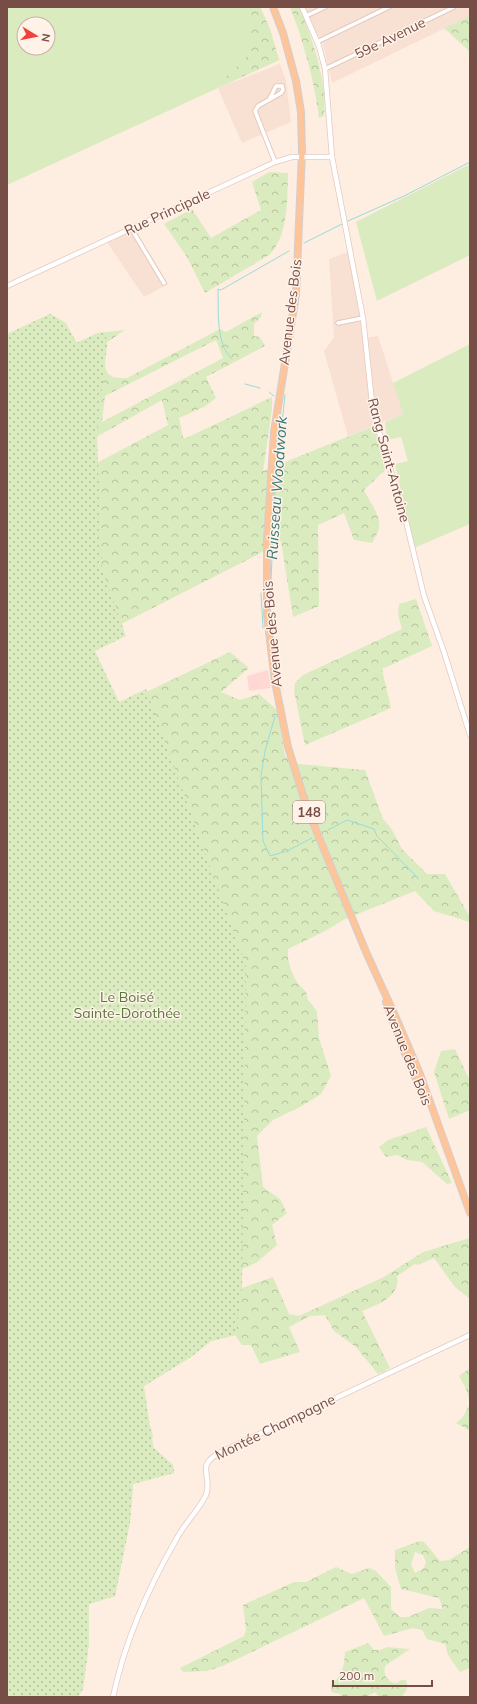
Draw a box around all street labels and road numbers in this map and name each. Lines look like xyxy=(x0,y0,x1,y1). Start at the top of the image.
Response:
street label: 59e Avenue xyxy=(352,13,428,63)
street label: Rue Principale xyxy=(121,184,213,240)
street label: Avenue des Bois xyxy=(275,258,305,366)
street label: Rang Saint-Antoine xyxy=(364,396,414,524)
street label: Avenue des Bois xyxy=(258,580,286,688)
road number: 148 xyxy=(293,801,325,823)
street label: Avenue des Bois xyxy=(380,1002,436,1108)
street label: Montée Champagne xyxy=(212,1390,338,1464)

